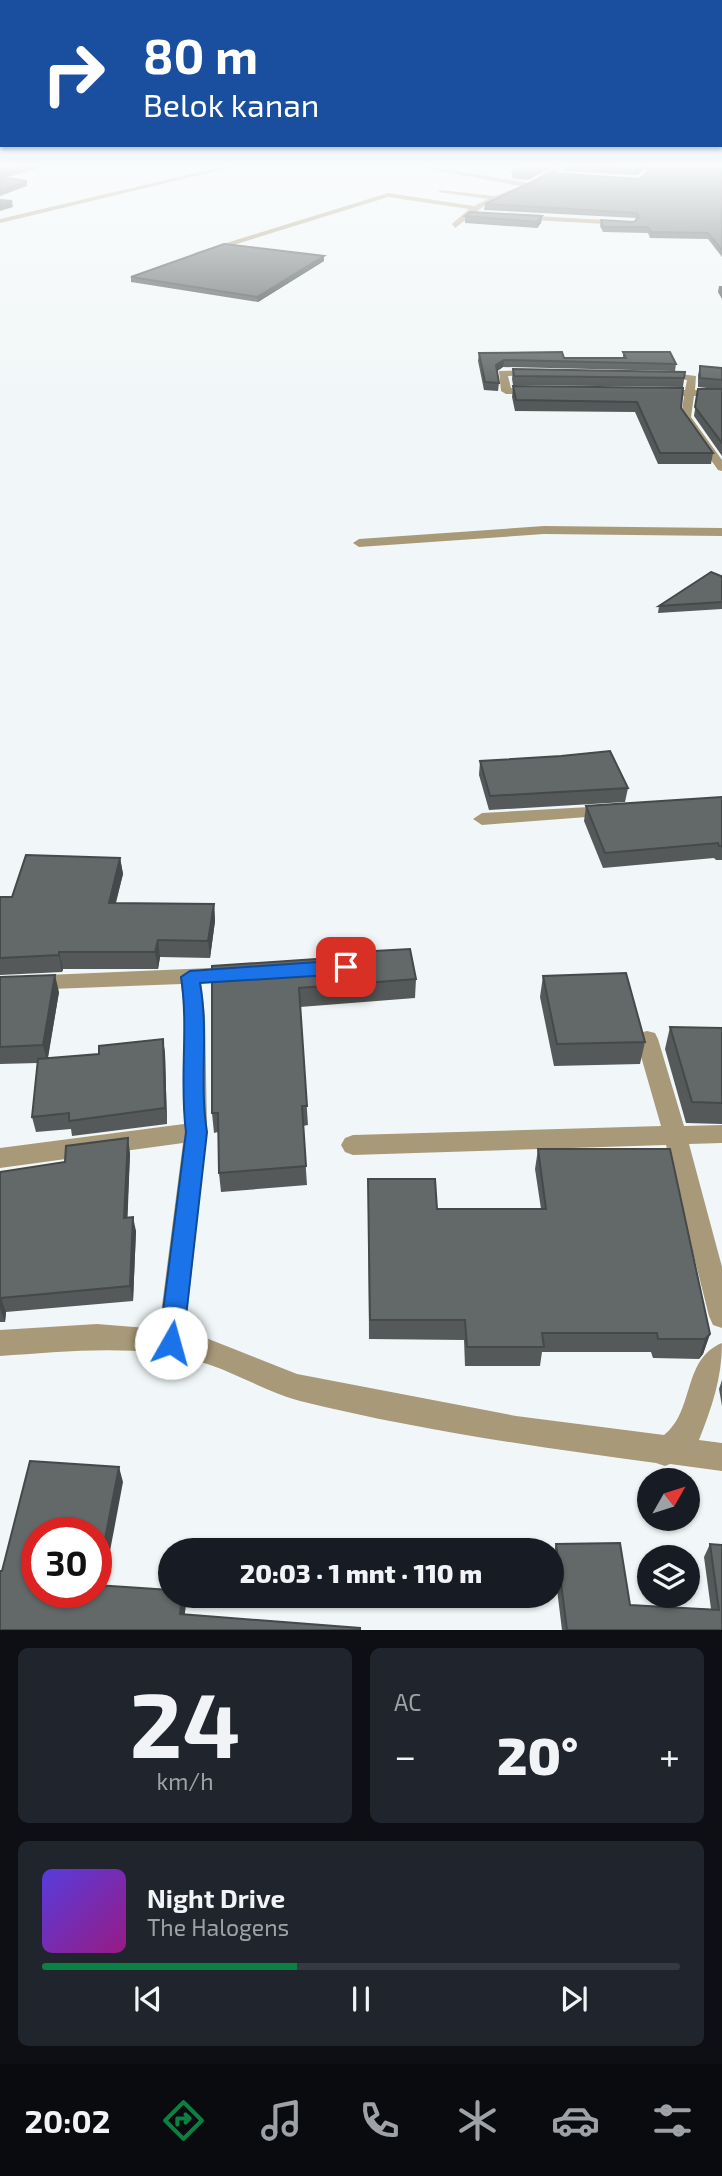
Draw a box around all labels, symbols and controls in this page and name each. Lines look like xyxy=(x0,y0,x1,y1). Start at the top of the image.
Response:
text: 80 m xyxy=(143,25,258,84)
icon: right xyxy=(28,28,119,119)
text: Belok kanan xyxy=(143,85,319,123)
pin xyxy=(316,937,376,997)
icon: arrive xyxy=(327,948,365,986)
position arrow xyxy=(134,1306,208,1380)
north arrow xyxy=(637,1468,700,1531)
map controls xyxy=(637,1468,700,1608)
speed limit sign: 30 xyxy=(21,1517,112,1608)
button: layers xyxy=(637,1545,700,1608)
text: 20:03 · 1 mnt · 110 m xyxy=(240,1557,482,1588)
text: 24 xyxy=(130,1667,240,1776)
text: AC xyxy=(394,1688,421,1716)
text: 20° xyxy=(497,1723,578,1785)
text: − xyxy=(394,1732,416,1778)
text: + xyxy=(659,1732,680,1778)
text: km/h xyxy=(156,1767,214,1795)
text: Night Drive xyxy=(147,1882,285,1913)
text: The Halogens xyxy=(147,1913,289,1941)
icon: previous xyxy=(129,1980,167,2018)
icon: pause xyxy=(342,1980,380,2018)
icon: next xyxy=(555,1980,593,2018)
icon: directions xyxy=(159,2096,208,2145)
icon: music xyxy=(257,2096,306,2145)
icon: phone xyxy=(355,2096,404,2145)
icon: climate xyxy=(453,2096,502,2145)
icon: car xyxy=(551,2096,600,2145)
icon: filters xyxy=(648,2096,697,2145)
text: 20:02 xyxy=(24,2101,110,2139)

